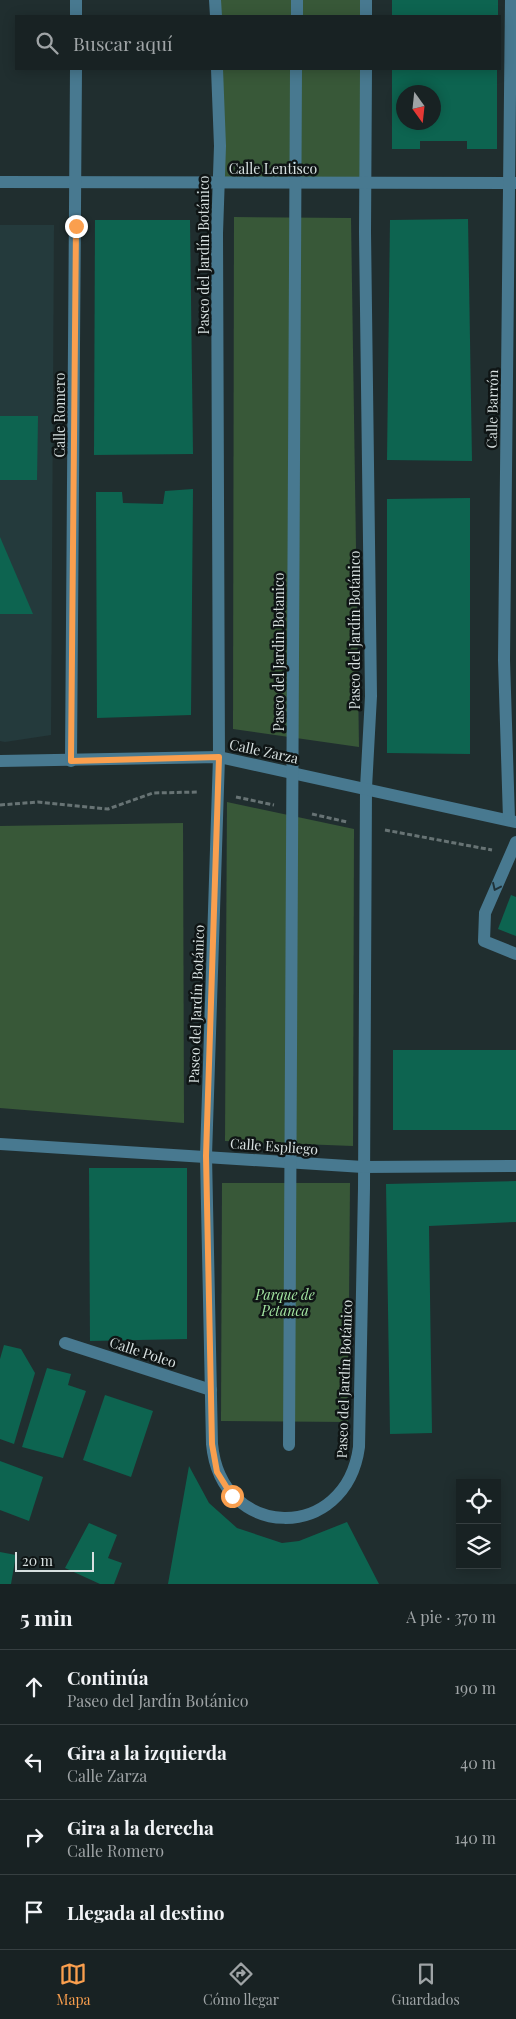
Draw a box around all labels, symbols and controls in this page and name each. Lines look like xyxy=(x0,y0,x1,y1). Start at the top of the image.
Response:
search box xyxy=(15,15,501,70)
icon: search xyxy=(33,29,61,57)
text: Buscar aquí xyxy=(73,30,173,56)
north arrow xyxy=(396,85,441,130)
street label: Calle Lentisco xyxy=(229,159,318,178)
street label: Paseo del Jardín Botánico xyxy=(194,175,213,334)
route end xyxy=(65,215,88,238)
street label: Calle Barrón xyxy=(482,369,502,449)
street label: Calle Romero xyxy=(50,372,69,457)
street label: Paseo del Jardín Botánico xyxy=(345,550,364,709)
street label: Paseo del Jardin Botanico xyxy=(269,572,288,731)
street label: Calle Zarza xyxy=(228,734,300,768)
one-way arrow xyxy=(492,882,503,891)
street label: Paseo del Jardín Botánico xyxy=(184,924,208,1084)
street label: Calle Espliego xyxy=(229,1133,319,1159)
park label: Parque de Petanca xyxy=(254,1285,315,1320)
street label: Paseo del Jardín Botánico xyxy=(332,1299,356,1459)
street label: Calle Poleo xyxy=(107,1332,179,1372)
map controls xyxy=(456,1479,501,1569)
button: locate xyxy=(456,1479,501,1524)
route start xyxy=(221,1485,244,1508)
button: layers xyxy=(456,1524,501,1569)
scale bar xyxy=(15,1549,94,1572)
text: 20 m xyxy=(22,1551,53,1570)
text: 5 min xyxy=(20,1603,73,1631)
text: A pie · 370 m xyxy=(406,1606,496,1627)
text: Continúa xyxy=(67,1664,149,1690)
icon: ahead xyxy=(20,1673,48,1701)
text: 190 m xyxy=(454,1677,496,1698)
text: Paseo del Jardín Botánico xyxy=(67,1690,248,1711)
text: Gira a la izquierda xyxy=(67,1739,227,1765)
icon: left xyxy=(20,1748,48,1776)
text: 40 m xyxy=(460,1752,496,1773)
text: Calle Zarza xyxy=(67,1765,147,1786)
text: Gira a la derecha xyxy=(67,1814,214,1840)
icon: right xyxy=(20,1823,48,1851)
text: 140 m xyxy=(454,1827,496,1848)
text: Calle Romero xyxy=(67,1840,164,1861)
icon: arrive xyxy=(20,1898,48,1926)
text: Llegada al destino xyxy=(67,1899,225,1925)
tab: Mapa xyxy=(56,1960,91,2009)
tab: Cómo llegar xyxy=(203,1960,279,2009)
tab: Guardados xyxy=(392,1960,460,2009)

